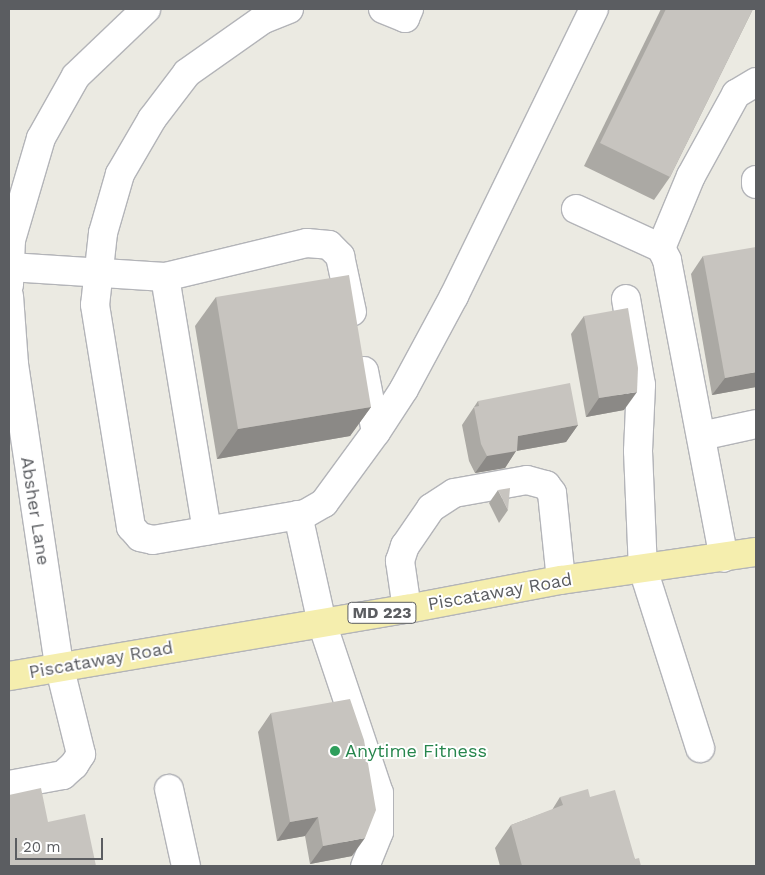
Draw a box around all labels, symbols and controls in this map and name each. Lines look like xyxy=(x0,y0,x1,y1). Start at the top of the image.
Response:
street label: Absher Lane xyxy=(16,455,54,567)
street label: Piscataway Road xyxy=(426,569,574,615)
road number: MD 223 xyxy=(347,600,417,626)
street label: Piscataway Road xyxy=(27,637,175,683)
place label: Anytime Fitness xyxy=(345,740,487,762)
marker: Anytime Fitness xyxy=(329,745,341,757)
scale bar xyxy=(18,828,105,860)
text: 20 m xyxy=(23,838,61,856)

